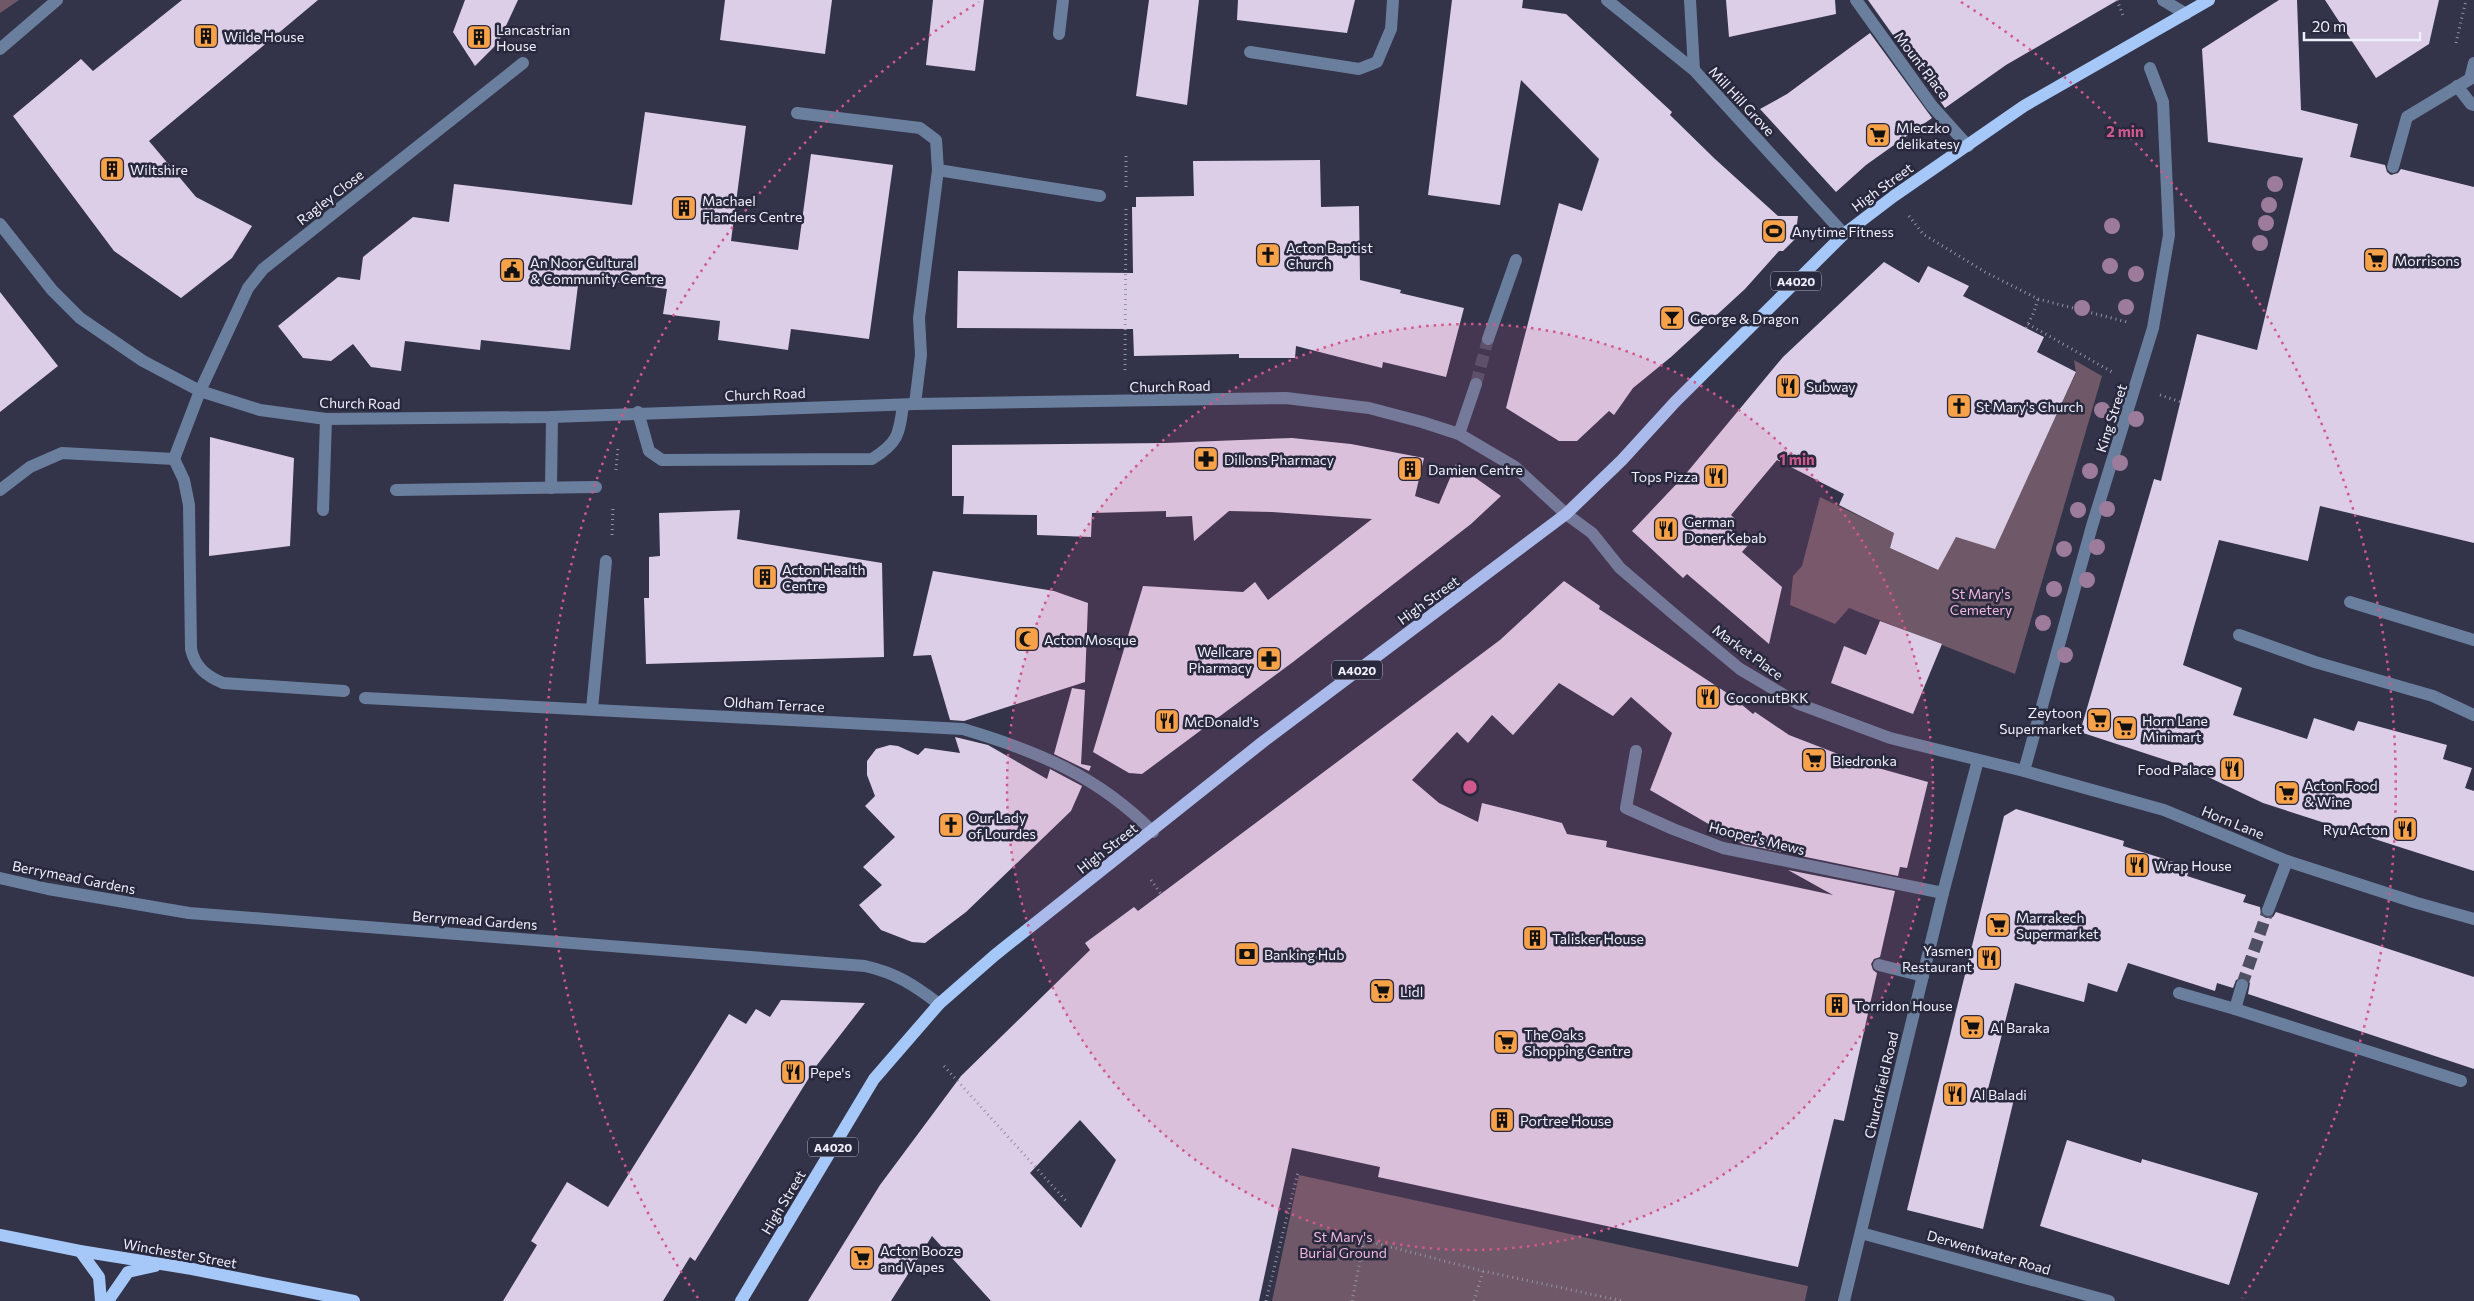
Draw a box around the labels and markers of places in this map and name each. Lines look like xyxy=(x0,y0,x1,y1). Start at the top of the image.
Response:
place label: Lancastrian House xyxy=(496,21,570,54)
building icon: Wilde House xyxy=(193,23,219,49)
building icon: Lancastrian House xyxy=(466,24,492,50)
place label: Wilde House xyxy=(224,28,304,45)
place label: Mleczko delikatesy xyxy=(1896,119,1960,152)
supermarket icon: Mleczko delikatesy xyxy=(1865,122,1891,148)
building icon: Wiltshire xyxy=(99,156,125,182)
place label: Wiltshire xyxy=(130,161,188,178)
place label: Machael Flanders Centre xyxy=(702,192,802,225)
building icon: Machael Flanders Centre xyxy=(671,195,697,221)
sports icon: Anytime Fitness xyxy=(1761,218,1787,244)
place label: Anytime Fitness xyxy=(1792,223,1894,240)
place label: Acton Baptist Church xyxy=(1286,239,1373,272)
church icon: Acton Baptist Church xyxy=(1255,242,1281,268)
supermarket icon: Morrisons xyxy=(2363,247,2389,273)
place label: Morrisons xyxy=(2394,252,2460,269)
place label: An Noor Cultural & Community Centre xyxy=(530,254,664,287)
public building icon: An Noor Cultural & Community Centre xyxy=(499,257,525,283)
bar icon: George & Dragon xyxy=(1659,305,1685,331)
place label: George & Dragon xyxy=(1690,310,1799,327)
restaurant icon: Subway xyxy=(1775,373,1801,399)
place label: Subway xyxy=(1806,378,1856,395)
church icon: St Mary's Church xyxy=(1946,393,1972,419)
place label: St Mary's Church xyxy=(1976,398,2084,415)
pharmacy icon: Dillons Pharmacy xyxy=(1193,446,1219,472)
place label: Dillons Pharmacy xyxy=(1224,451,1334,468)
building icon: Damien Centre xyxy=(1397,456,1423,482)
place label: Damien Centre xyxy=(1428,461,1523,478)
restaurant icon: Tops Pizza xyxy=(1703,463,1729,489)
place label: Tops Pizza xyxy=(1631,468,1698,485)
place label: German Doner Kebab xyxy=(1684,513,1767,546)
restaurant icon: German Doner Kebab xyxy=(1653,516,1679,542)
place label: Acton Health Centre xyxy=(782,561,866,594)
building icon: Acton Health Centre xyxy=(752,564,778,590)
mosque icon: Acton Mosque xyxy=(1014,626,1040,652)
place label: Acton Mosque xyxy=(1044,631,1136,648)
place label: Wellcare Pharmacy xyxy=(1189,643,1252,676)
pharmacy icon: Wellcare Pharmacy xyxy=(1256,646,1282,672)
restaurant icon: CoconutBKK xyxy=(1695,684,1721,710)
place label: CoconutBKK xyxy=(1726,689,1809,706)
place label: Zeytoon Supermarket xyxy=(1999,704,2082,737)
supermarket icon: Zeytoon Supermarket xyxy=(2086,707,2112,733)
restaurant icon: McDonald's xyxy=(1154,708,1180,734)
place label: Horn Lane Minimart xyxy=(2142,712,2208,745)
place label: McDonald's xyxy=(1184,713,1259,730)
supermarket icon: Horn Lane Minimart xyxy=(2112,715,2138,741)
supermarket icon: Biedronka xyxy=(1801,747,1827,773)
place label: Biedronka xyxy=(1832,752,1897,769)
restaurant icon: Food Palace xyxy=(2219,756,2245,782)
place label: Food Palace xyxy=(2137,761,2214,778)
place label: Acton Food & Wine xyxy=(2304,777,2378,810)
centre of rings xyxy=(1461,778,1479,796)
supermarket icon: Acton Food & Wine xyxy=(2274,780,2300,806)
place label: Our Lady of Lourdes xyxy=(968,809,1036,842)
church icon: Our Lady of Lourdes xyxy=(938,812,964,838)
restaurant icon: Ryu Acton xyxy=(2392,816,2418,842)
place label: Ryu Acton xyxy=(2323,821,2388,838)
restaurant icon: Wrap House xyxy=(2124,852,2150,878)
place label: Wrap House xyxy=(2154,857,2232,874)
place label: Marrakech Supermarket xyxy=(2016,909,2099,942)
supermarket icon: Marrakech Supermarket xyxy=(1985,912,2011,938)
building icon: Talisker House xyxy=(1522,925,1548,951)
place label: Talisker House xyxy=(1552,930,1644,947)
bank icon: Banking Hub xyxy=(1234,941,1260,967)
place label: Yasmen Restaurant xyxy=(1902,942,1972,975)
restaurant icon: Yasmen Restaurant xyxy=(1976,945,2002,971)
place label: Banking Hub xyxy=(1264,946,1344,963)
supermarket icon: Lidl xyxy=(1369,978,1395,1004)
place label: Lidl xyxy=(1400,983,1423,1000)
building icon: Torridon House xyxy=(1824,992,1850,1018)
place label: Torridon House xyxy=(1854,997,1953,1014)
supermarket icon: Al Baraka xyxy=(1959,1014,1985,1040)
place label: Al Baraka xyxy=(1990,1019,2050,1036)
place label: The Oaks Shopping Centre xyxy=(1524,1026,1631,1059)
supermarket icon: The Oaks Shopping Centre xyxy=(1493,1029,1519,1055)
restaurant icon: Pepe's xyxy=(780,1059,806,1085)
place label: Pepe's xyxy=(810,1064,851,1081)
restaurant icon: Al Baladi xyxy=(1942,1081,1968,1107)
place label: Al Baladi xyxy=(1972,1086,2027,1103)
building icon: Portree House xyxy=(1489,1107,1515,1133)
place label: Portree House xyxy=(1520,1112,1611,1129)
place label: Acton Booze and Vapes xyxy=(880,1242,961,1275)
supermarket icon: Acton Booze and Vapes xyxy=(849,1245,875,1271)

